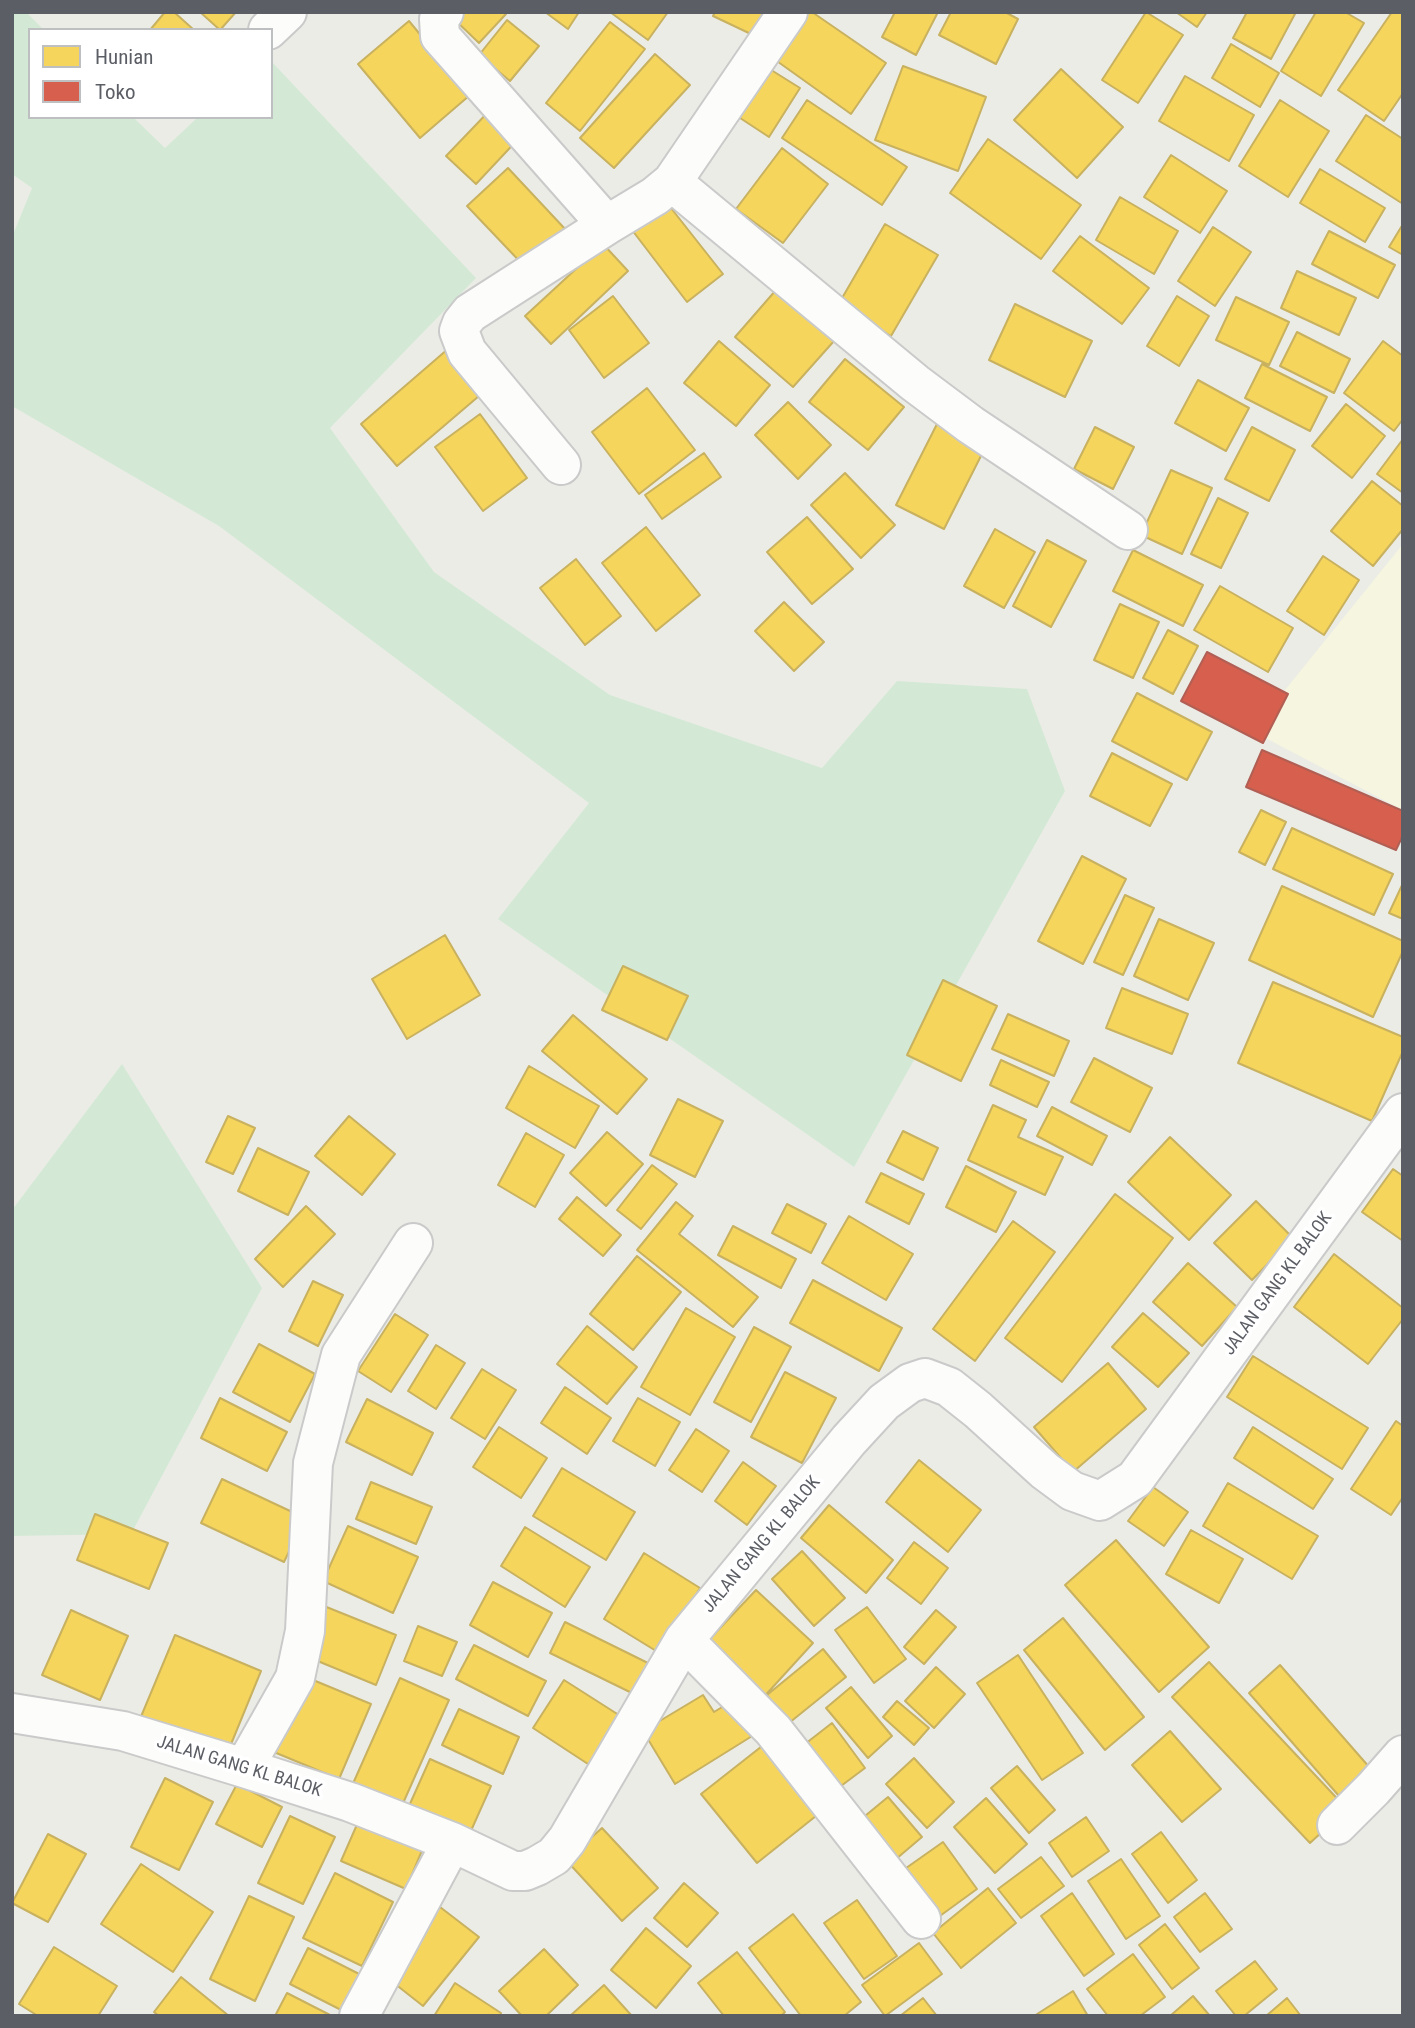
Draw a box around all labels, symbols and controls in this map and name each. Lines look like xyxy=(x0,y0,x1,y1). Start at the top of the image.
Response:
legend xyxy=(28,28,273,119)
text: Hunian xyxy=(95,45,153,69)
text: Toko xyxy=(95,80,135,104)
street label: JALAN GANG KL BALOK xyxy=(1219,1208,1337,1360)
street label: JALAN GANG KL BALOK xyxy=(699,1472,825,1618)
street label: JALAN GANG KL BALOK xyxy=(154,1732,324,1802)

